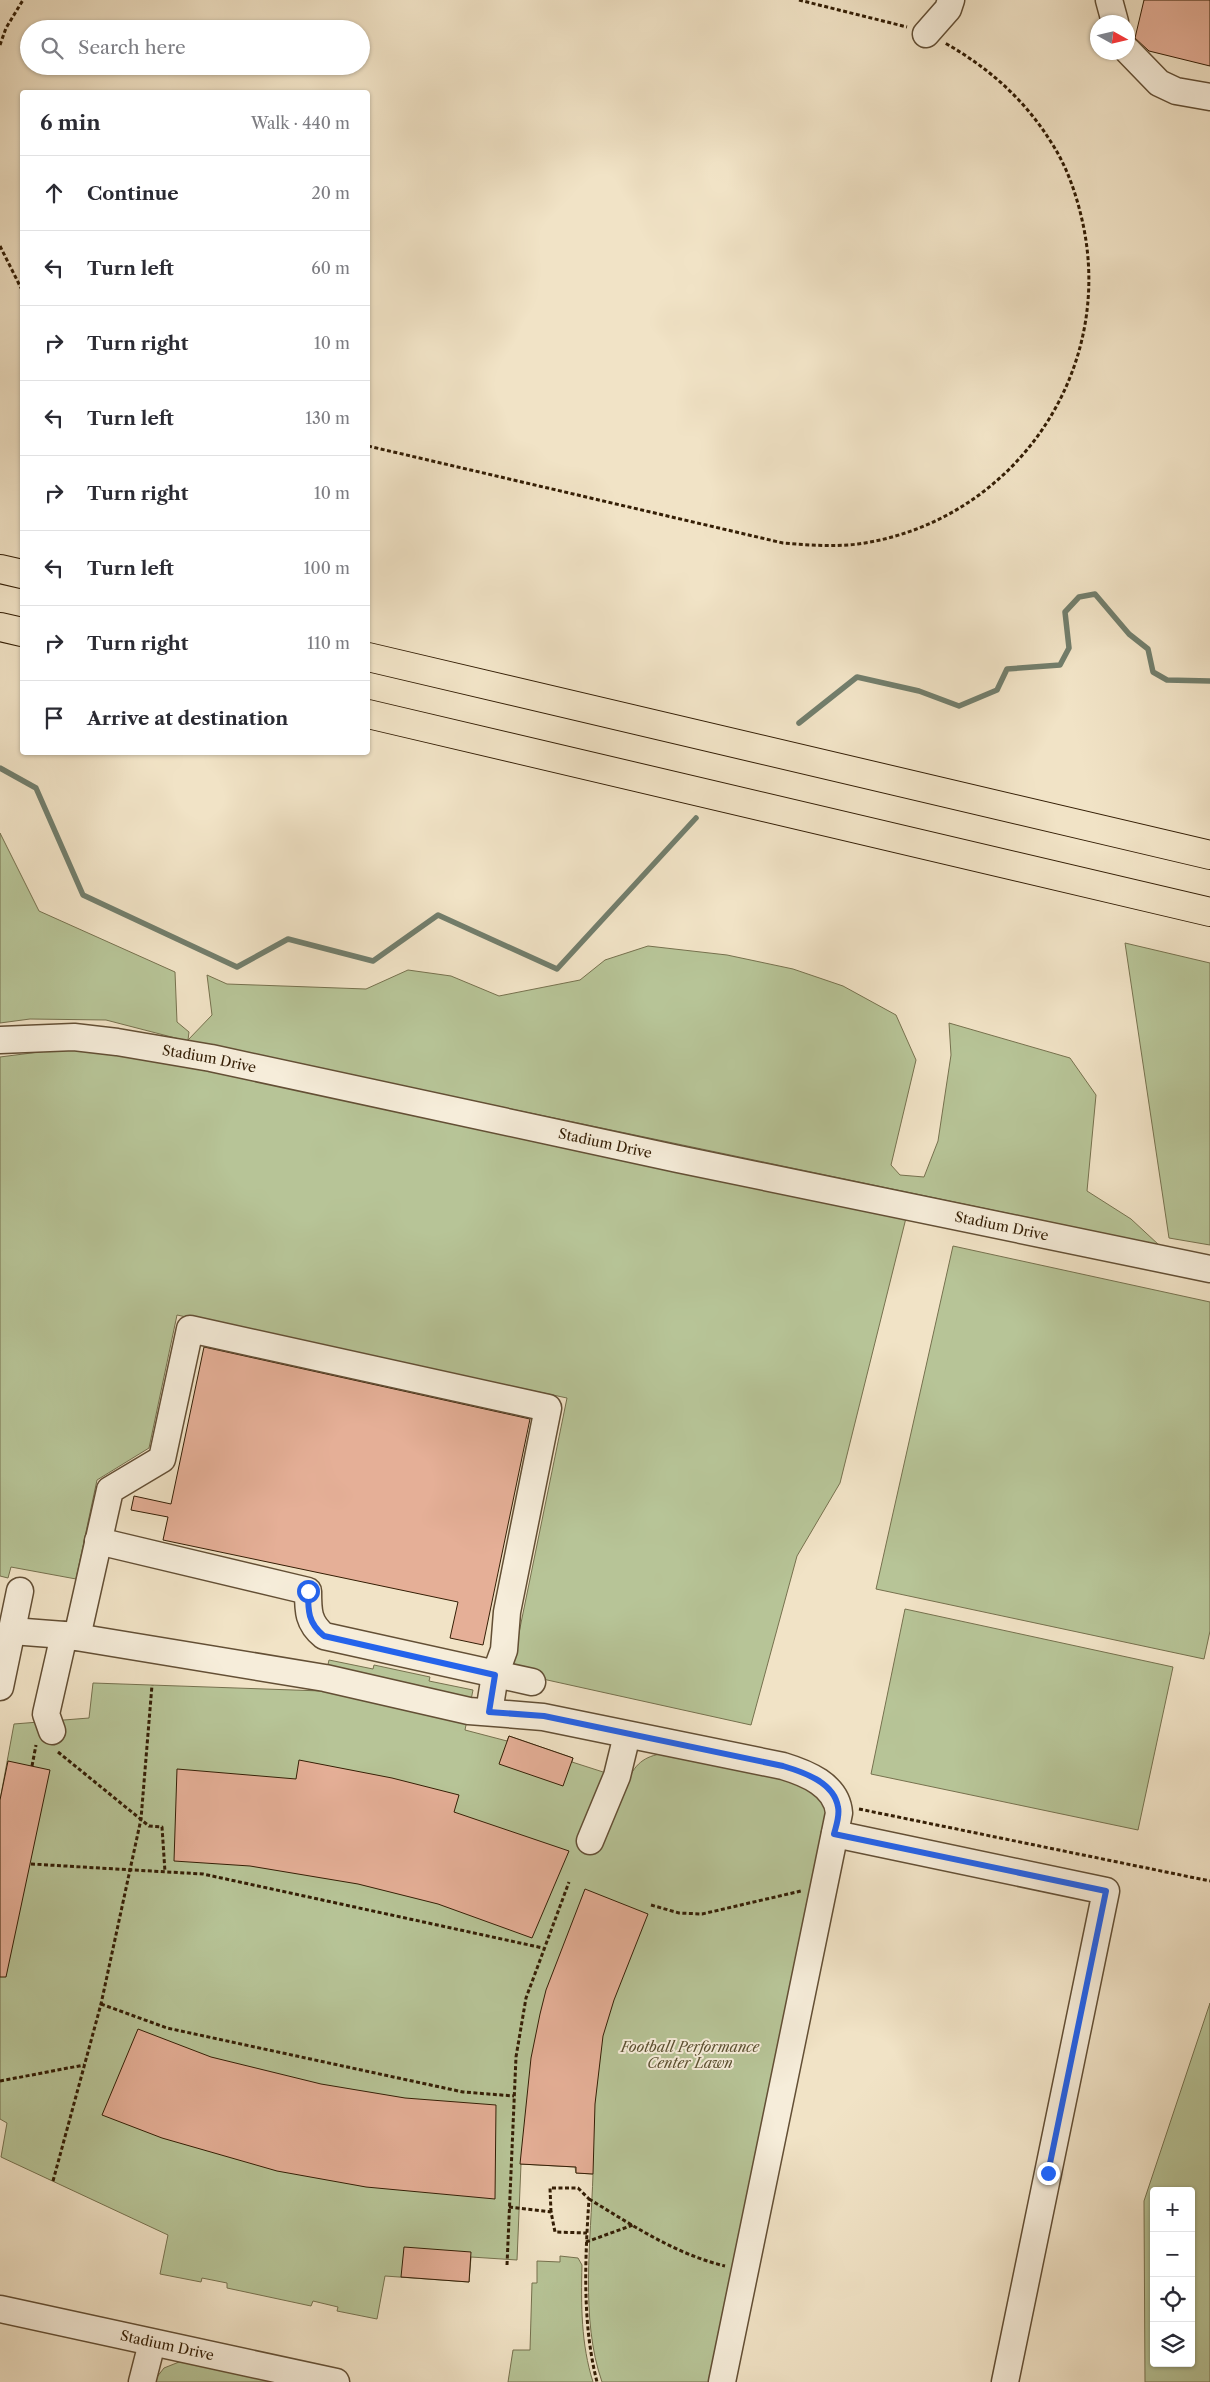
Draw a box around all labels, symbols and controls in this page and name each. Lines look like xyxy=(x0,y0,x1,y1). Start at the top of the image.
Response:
north arrow xyxy=(1090,15,1135,60)
search box xyxy=(20,20,370,75)
icon: search xyxy=(38,34,66,62)
text: Search here xyxy=(78,36,186,59)
text: 6 min xyxy=(40,110,101,135)
text: Walk · 440 m xyxy=(251,113,350,133)
icon: ahead xyxy=(40,179,68,207)
text: Continue xyxy=(87,182,179,205)
text: 20 m xyxy=(311,183,350,203)
icon: left xyxy=(40,254,68,282)
text: Turn left xyxy=(87,257,174,280)
text: 60 m xyxy=(311,258,350,278)
icon: right xyxy=(40,329,68,357)
text: Turn right xyxy=(87,332,188,355)
text: 10 m xyxy=(314,333,350,353)
icon: left xyxy=(40,404,68,432)
text: Turn left xyxy=(87,407,174,430)
text: 130 m xyxy=(305,408,350,428)
icon: right xyxy=(40,479,68,507)
text: Turn right xyxy=(87,482,188,505)
text: 10 m xyxy=(314,483,350,503)
icon: left xyxy=(40,554,68,582)
text: Turn left xyxy=(87,557,174,580)
text: 100 m xyxy=(304,558,350,578)
icon: right xyxy=(40,629,68,657)
text: Turn right xyxy=(87,632,188,655)
text: 110 m xyxy=(307,633,350,653)
icon: arrive xyxy=(40,704,68,732)
text: Arrive at destination xyxy=(87,707,288,730)
street label: Stadium Drive xyxy=(161,1041,258,1077)
street label: Stadium Drive xyxy=(557,1124,654,1162)
street label: Stadium Drive xyxy=(953,1207,1050,1244)
route start xyxy=(297,1580,320,1603)
park label: Football Performance Center Lawn xyxy=(620,2038,761,2072)
route end xyxy=(1037,2162,1060,2185)
map controls xyxy=(1150,2187,1195,2367)
button: + xyxy=(1150,2187,1195,2232)
button: − xyxy=(1150,2232,1195,2277)
button: locate xyxy=(1150,2277,1195,2322)
button: layers xyxy=(1150,2322,1195,2367)
street label: Stadium Drive xyxy=(119,2326,216,2364)

